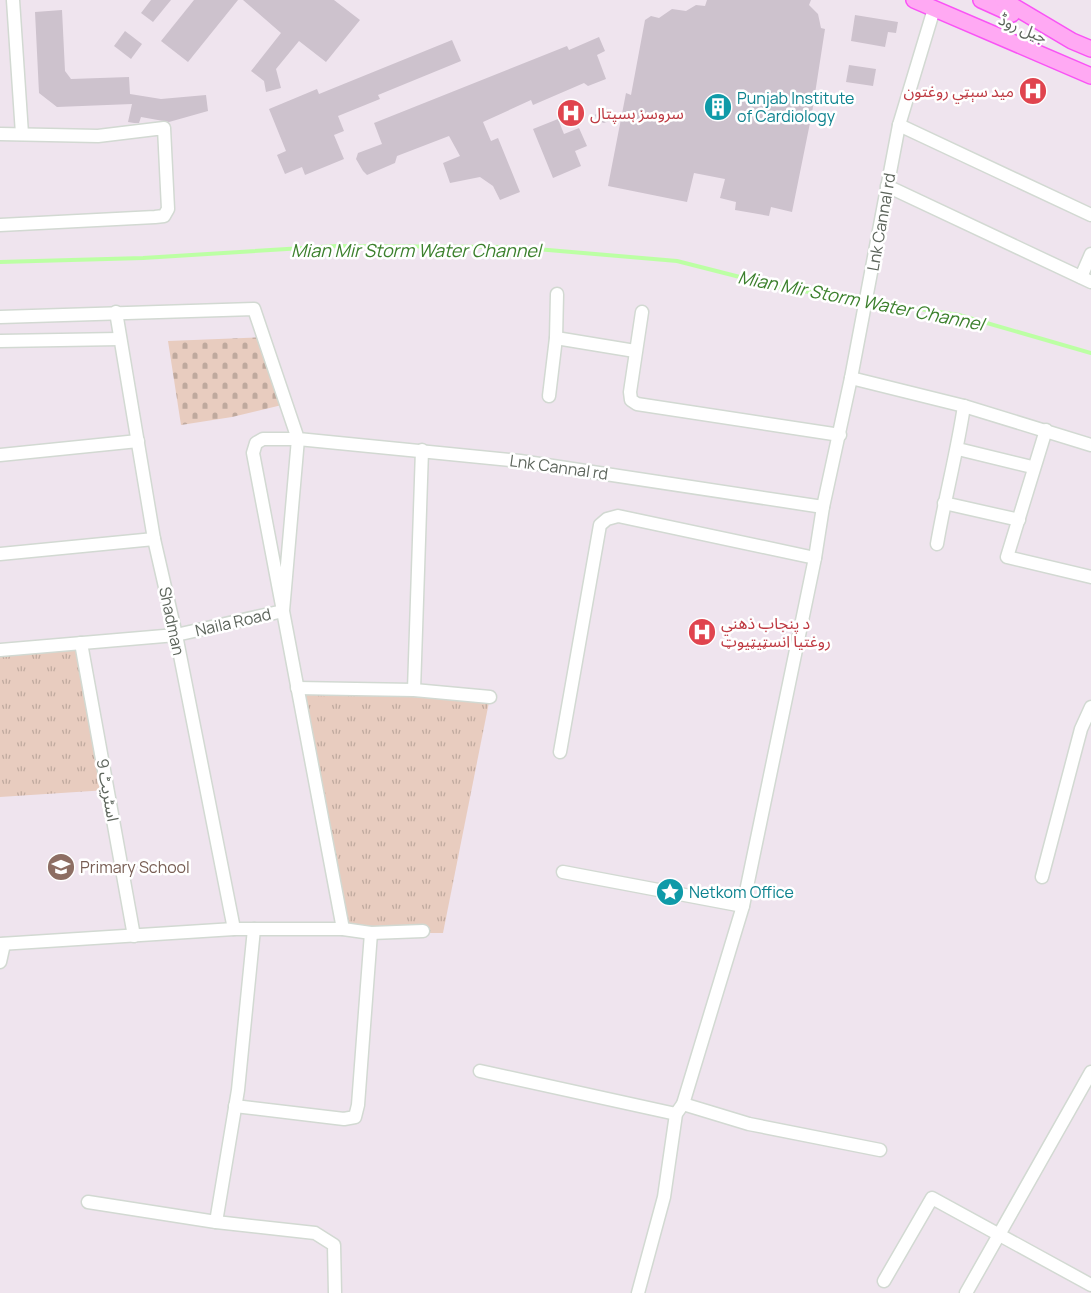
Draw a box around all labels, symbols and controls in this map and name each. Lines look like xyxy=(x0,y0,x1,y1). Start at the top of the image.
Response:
street label: جیل روڈ xyxy=(995,8,1051,48)
hospital icon: مید سېټي روغتون xyxy=(1018,76,1048,106)
place label: مید سېټي روغتون xyxy=(903,80,1014,104)
place label: Punjab Institute of Cardiology xyxy=(737,87,854,127)
building icon: Punjab Institute of Cardiology xyxy=(703,92,733,122)
hospital icon: سروسز ہسپتال xyxy=(556,98,586,128)
place label: سروسز ہسپتال xyxy=(590,102,684,124)
street label: Lnk Cannal rd xyxy=(862,171,900,273)
water label: Mian Mir Storm Water Channel xyxy=(291,238,544,262)
water label: Mian Mir Storm Water Channel xyxy=(736,264,989,336)
street label: Lnk Cannal rd xyxy=(508,449,610,485)
street label: Shadman xyxy=(154,585,190,657)
street label: Naila Road xyxy=(193,603,273,641)
place label: د پنجاب ذهني روغتیا انسټیټیوټ xyxy=(721,612,831,652)
hospital icon: د پنجاب ذهني روغتیا انسټیټیوټ xyxy=(687,617,717,647)
street label: اسٹریٹ 9 xyxy=(92,757,124,823)
school or university icon: Primary School xyxy=(46,852,76,882)
place label: Primary School xyxy=(80,856,190,878)
place icon: Netkom Office xyxy=(655,877,685,907)
place label: Netkom Office xyxy=(689,881,794,903)

